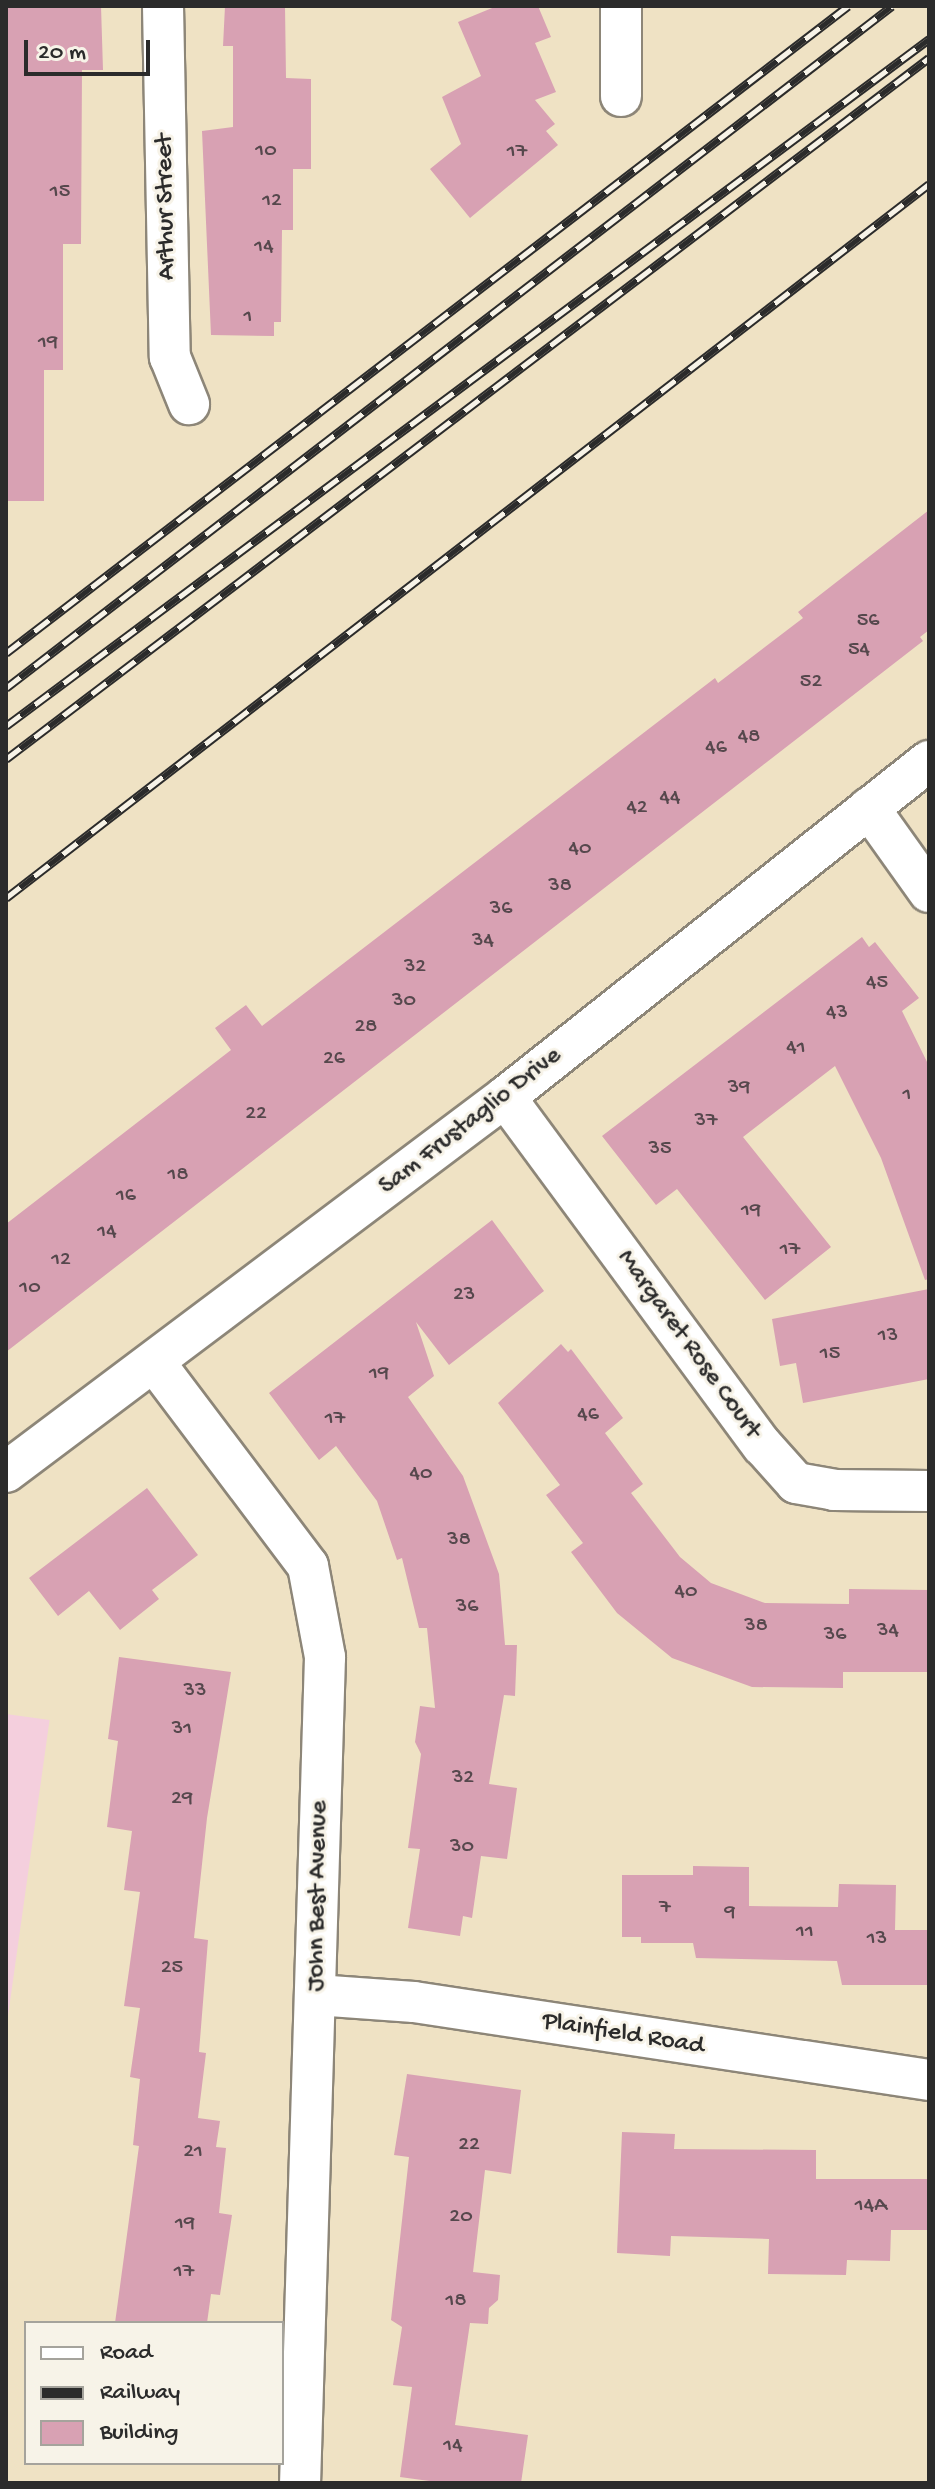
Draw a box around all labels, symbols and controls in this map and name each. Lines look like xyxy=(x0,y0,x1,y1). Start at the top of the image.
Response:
scale bar xyxy=(28,24,154,74)
text: 20 m xyxy=(38,39,86,68)
street label: Arthur Street xyxy=(150,134,184,280)
house number: 10 xyxy=(255,139,277,165)
house number: 17 xyxy=(507,140,527,166)
house number: 15 xyxy=(50,180,70,206)
house number: 12 xyxy=(262,189,282,215)
house number: 14 xyxy=(254,235,274,261)
house number: 1 xyxy=(244,305,252,331)
house number: 19 xyxy=(38,331,58,357)
house number: 56 xyxy=(857,609,879,635)
house number: 54 xyxy=(848,638,870,664)
house number: 52 xyxy=(800,670,822,696)
house number: 48 xyxy=(738,725,760,751)
house number: 46 xyxy=(705,736,727,762)
house number: 44 xyxy=(660,786,680,812)
house number: 42 xyxy=(626,796,648,822)
house number: 40 xyxy=(569,837,591,863)
house number: 38 xyxy=(548,874,572,900)
house number: 36 xyxy=(490,897,512,923)
house number: 34 xyxy=(472,929,494,955)
house number: 32 xyxy=(404,955,426,981)
house number: 45 xyxy=(866,971,888,997)
house number: 30 xyxy=(392,989,416,1015)
house number: 43 xyxy=(826,1001,848,1027)
house number: 28 xyxy=(355,1015,377,1041)
house number: 41 xyxy=(786,1036,806,1062)
street label: Sam Frustaglio Drive xyxy=(374,1041,568,1203)
house number: 26 xyxy=(323,1047,345,1073)
house number: 39 xyxy=(728,1076,750,1102)
house number: 1 xyxy=(903,1083,911,1109)
house number: 22 xyxy=(245,1102,267,1128)
house number: 37 xyxy=(695,1109,717,1135)
house number: 35 xyxy=(649,1137,671,1163)
house number: 18 xyxy=(168,1163,188,1189)
house number: 16 xyxy=(116,1184,136,1210)
house number: 19 xyxy=(741,1199,761,1225)
house number: 14 xyxy=(97,1220,117,1246)
house number: 17 xyxy=(780,1238,800,1264)
street label: Margaret Rose Court xyxy=(609,1244,767,1446)
house number: 12 xyxy=(51,1248,71,1274)
house number: 10 xyxy=(19,1276,41,1302)
house number: 23 xyxy=(453,1283,475,1309)
house number: 13 xyxy=(878,1324,898,1350)
house number: 15 xyxy=(820,1342,840,1368)
house number: 19 xyxy=(369,1362,389,1388)
house number: 46 xyxy=(577,1403,599,1429)
house number: 17 xyxy=(325,1407,345,1433)
house number: 40 xyxy=(410,1462,432,1488)
house number: 38 xyxy=(447,1528,471,1554)
house number: 40 xyxy=(675,1580,697,1606)
house number: 36 xyxy=(456,1595,478,1621)
house number: 38 xyxy=(744,1614,768,1640)
house number: 34 xyxy=(877,1619,899,1645)
house number: 36 xyxy=(824,1623,846,1649)
house number: 33 xyxy=(184,1679,206,1705)
house number: 31 xyxy=(172,1717,192,1743)
house number: 32 xyxy=(452,1766,474,1792)
house number: 29 xyxy=(171,1787,193,1813)
street label: John Best Avenue xyxy=(302,1800,336,1992)
house number: 30 xyxy=(450,1835,474,1861)
house number: 7 xyxy=(659,1896,671,1922)
house number: 9 xyxy=(724,1901,736,1927)
house number: 11 xyxy=(796,1920,814,1946)
house number: 13 xyxy=(867,1927,887,1953)
house number: 25 xyxy=(161,1956,183,1982)
street label: Plainfield Road xyxy=(540,2007,706,2063)
house number: 22 xyxy=(458,2133,480,2159)
house number: 21 xyxy=(183,2140,203,2166)
house number: 14A xyxy=(855,2194,887,2220)
house number: 20 xyxy=(449,2205,473,2231)
house number: 19 xyxy=(175,2212,195,2238)
house number: 17 xyxy=(174,2260,194,2286)
house number: 18 xyxy=(446,2289,466,2315)
legend xyxy=(24,2321,284,2465)
text: Road xyxy=(100,2339,152,2368)
text: Railway xyxy=(100,2379,180,2408)
text: Building xyxy=(100,2419,178,2448)
house number: 14 xyxy=(443,2434,463,2460)

